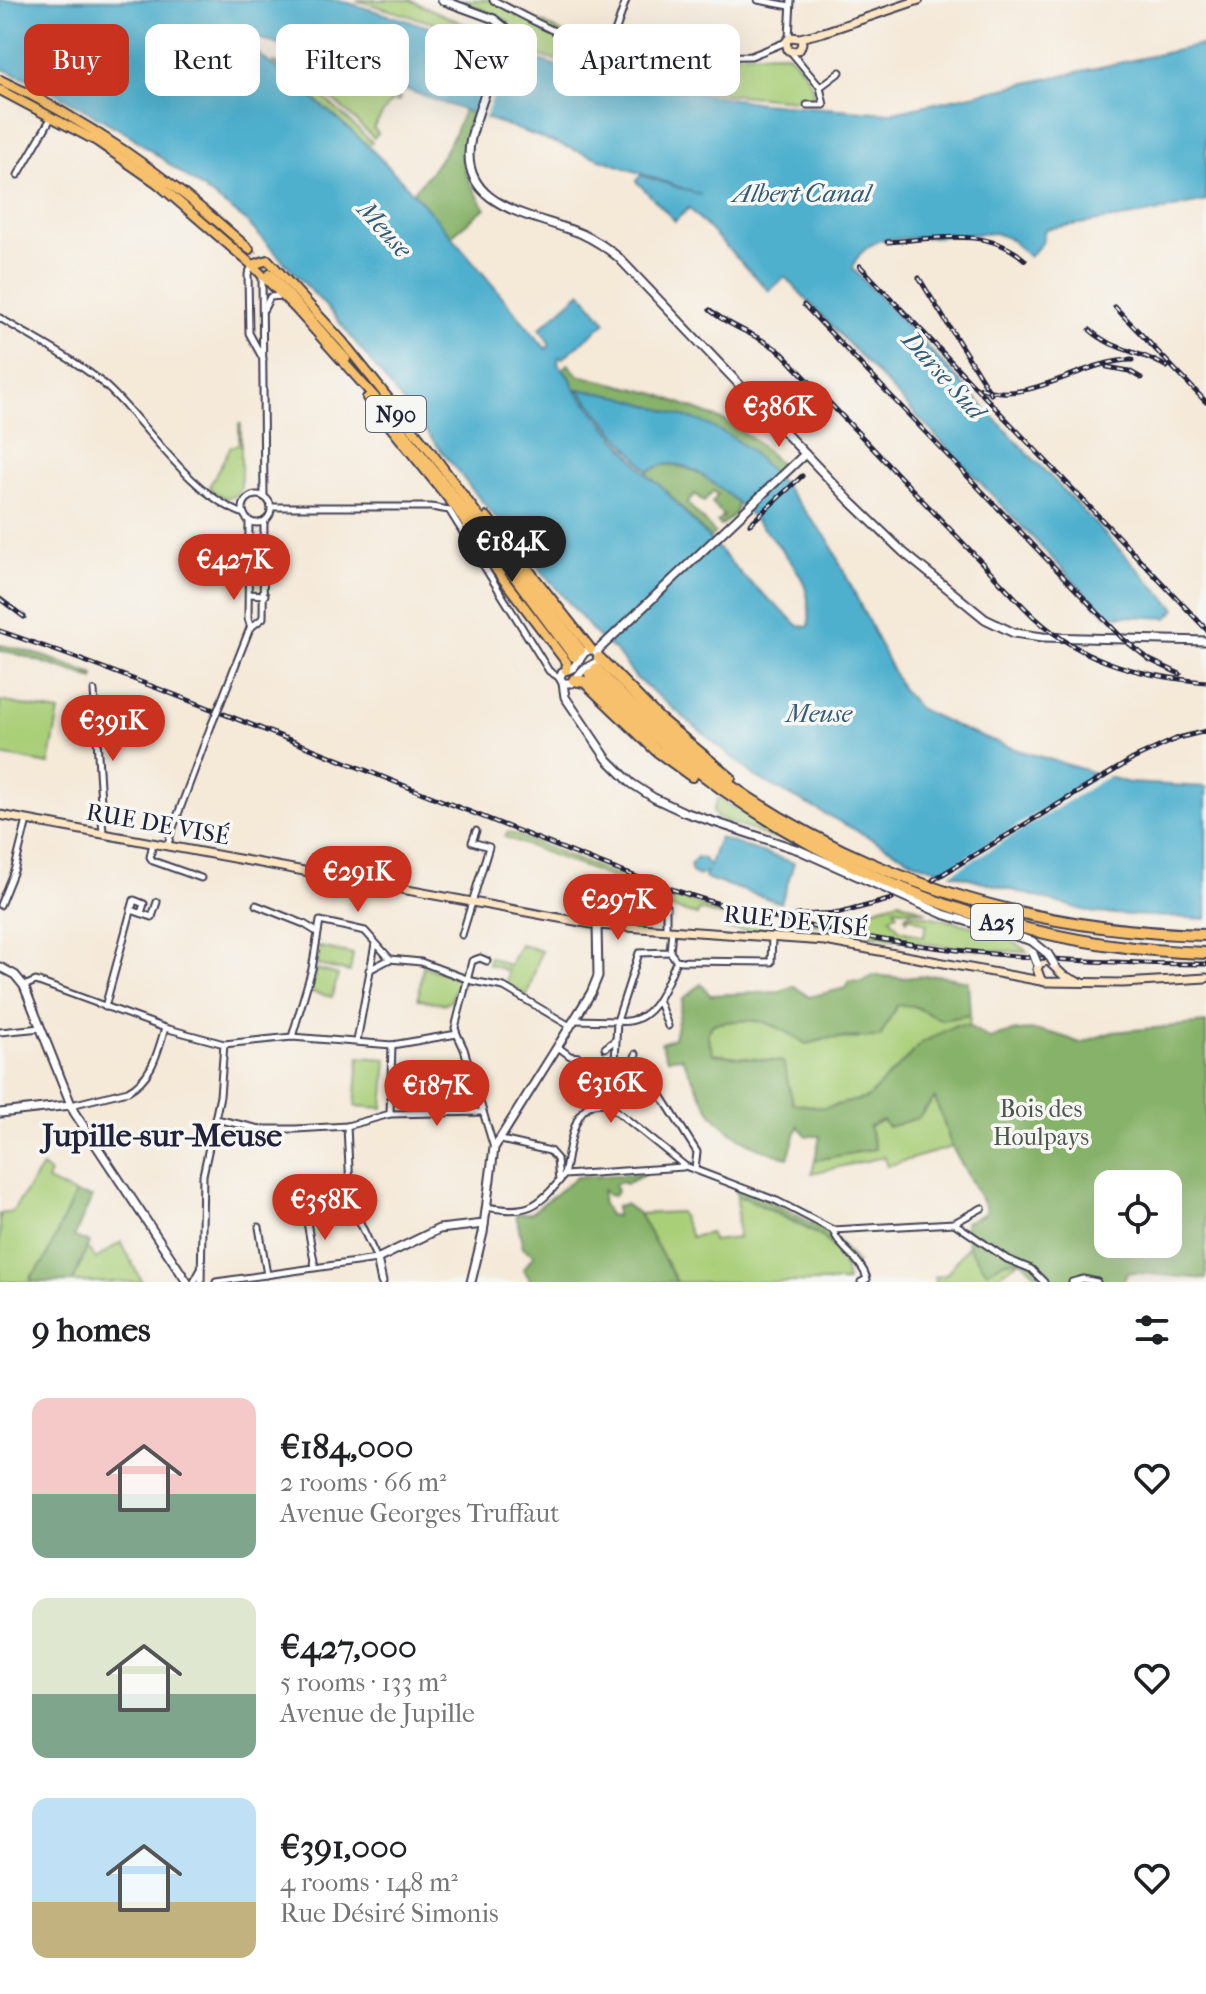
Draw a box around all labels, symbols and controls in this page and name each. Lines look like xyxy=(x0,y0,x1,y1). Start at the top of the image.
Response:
chip: Buy xyxy=(24,24,129,96)
chip: Rent xyxy=(145,24,260,96)
chip: Filters xyxy=(276,24,409,96)
chip: New xyxy=(425,24,537,96)
chip: Apartment xyxy=(553,24,740,96)
water label: Albert Canal xyxy=(730,178,874,209)
water label: Meuse xyxy=(350,193,419,265)
water label: Darse Sud xyxy=(894,323,994,429)
pin: €386K xyxy=(723,381,835,449)
text: €386K xyxy=(743,391,815,422)
road number: N90 xyxy=(366,396,426,432)
pin: €184K xyxy=(456,516,568,584)
text: €184K xyxy=(476,526,548,557)
pin: €427K xyxy=(178,534,290,602)
text: €427K xyxy=(196,544,272,575)
pin: €391K xyxy=(57,695,169,763)
water label: Meuse xyxy=(784,698,853,729)
text: €391K xyxy=(79,705,147,736)
street label: RUE DE VISÉ xyxy=(84,797,232,850)
pin: €291K xyxy=(302,846,414,914)
text: €291K xyxy=(323,856,393,887)
pin: €297K xyxy=(562,874,674,942)
text: €297K xyxy=(581,884,655,915)
street label: RUE DE VISÉ xyxy=(722,899,870,942)
road number: A25 xyxy=(971,904,1023,940)
pin: €316K xyxy=(555,1057,667,1125)
pin: €187K xyxy=(381,1060,493,1128)
text: €316K xyxy=(577,1067,645,1098)
text: €187K xyxy=(402,1070,472,1101)
park label: Bois des Houlpays xyxy=(993,1095,1089,1151)
district label: Jupille-sur-Meuse xyxy=(39,1117,282,1154)
map controls xyxy=(1094,1170,1182,1258)
button: locate xyxy=(1094,1170,1182,1258)
pin: €358K xyxy=(269,1174,381,1242)
text: €358K xyxy=(290,1184,360,1215)
icon: filters xyxy=(1130,1308,1174,1352)
text: 9 homes xyxy=(32,1310,151,1350)
text: €184,000 xyxy=(280,1427,414,1467)
icon: home xyxy=(96,1430,192,1526)
icon: heart xyxy=(1130,1456,1174,1500)
text: 2 rooms · 66 m² xyxy=(280,1467,446,1498)
text: Avenue Georges Truffaut xyxy=(280,1498,559,1529)
text: €427,000 xyxy=(280,1627,417,1667)
icon: home xyxy=(96,1630,192,1726)
icon: heart xyxy=(1130,1656,1174,1700)
text: 5 rooms · 133 m² xyxy=(280,1667,447,1698)
text: Avenue de Jupille xyxy=(280,1698,475,1729)
text: €391,000 xyxy=(280,1827,407,1867)
icon: home xyxy=(96,1830,192,1926)
icon: heart xyxy=(1130,1856,1174,1900)
text: 4 rooms · 148 m² xyxy=(280,1867,458,1898)
text: Rue Désiré Simonis xyxy=(280,1898,499,1929)

